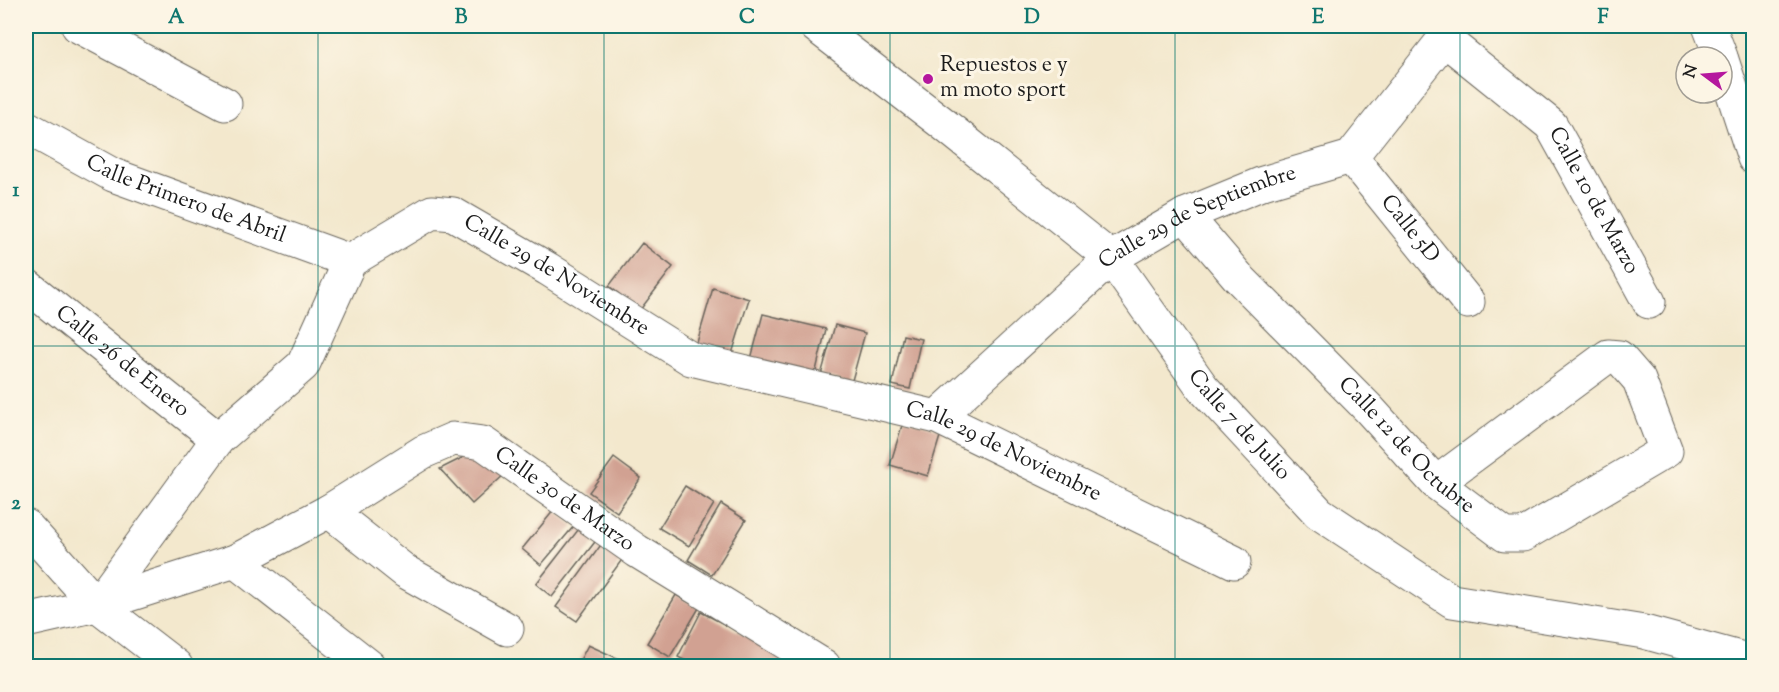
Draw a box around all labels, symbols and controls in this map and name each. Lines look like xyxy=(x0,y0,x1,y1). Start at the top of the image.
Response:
text: A xyxy=(168,4,185,33)
text: B xyxy=(455,4,468,33)
text: C xyxy=(739,4,755,33)
text: D xyxy=(1024,4,1040,33)
text: E xyxy=(1312,4,1325,33)
text: F xyxy=(1597,4,1609,33)
north arrow xyxy=(1674,45,1734,105)
place label: Repuestos e y m moto sport xyxy=(940,50,1068,107)
text: N xyxy=(1679,62,1705,81)
marker: Repuestos e y m moto sport xyxy=(921,72,935,86)
street label: Calle 10 de Marzo xyxy=(1539,121,1647,280)
street label: Calle Primero de Abril xyxy=(80,147,290,252)
street label: Calle 29 de Septiembre xyxy=(1092,158,1300,277)
text: 1 xyxy=(13,177,20,206)
street label: Calle 5D xyxy=(1372,188,1447,270)
street label: Calle 29 de Noviembre xyxy=(457,207,655,345)
street label: Calle 26 de Enero xyxy=(48,298,196,426)
street label: Calle 7 de Julio xyxy=(1179,363,1298,488)
street label: Calle 12 de Octubre xyxy=(1330,370,1481,522)
street label: Calle 29 de Noviembre xyxy=(903,394,1107,511)
street label: Calle 30 de Marzo xyxy=(487,439,641,560)
text: 2 xyxy=(11,490,21,519)

